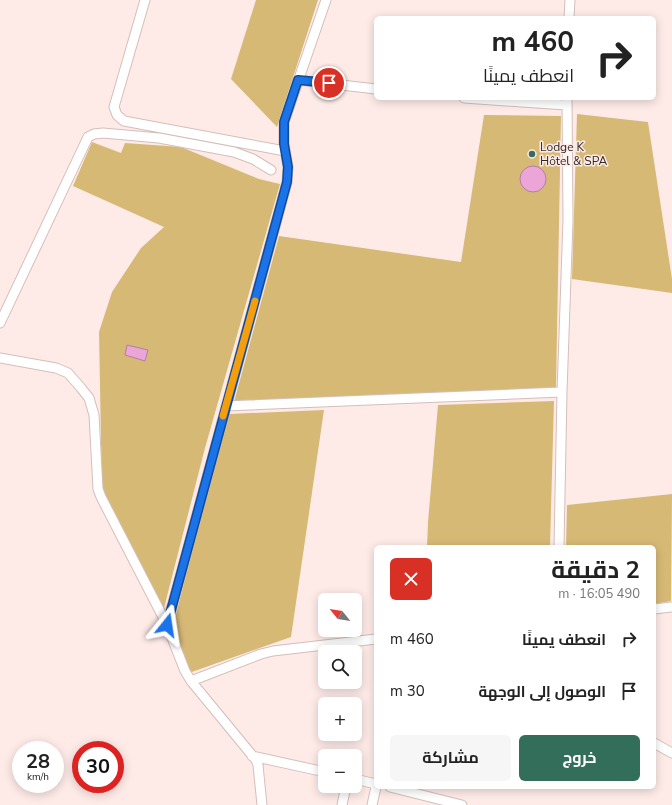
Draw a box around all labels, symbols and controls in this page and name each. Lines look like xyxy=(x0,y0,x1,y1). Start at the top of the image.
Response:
text: 460 m xyxy=(491,23,574,61)
icon: right xyxy=(588,32,640,84)
text: انعطف يمينًا xyxy=(483,64,574,88)
pin xyxy=(312,66,346,100)
icon: arrive xyxy=(318,72,340,94)
place label: Lodge K Hôtel & SPA xyxy=(540,139,607,169)
marker: Lodge K Hôtel & SPA xyxy=(527,149,537,159)
text: 2 دقيقة xyxy=(551,554,640,586)
button: close xyxy=(390,558,432,600)
text: 490 m · 16:05 xyxy=(558,585,640,603)
north arrow xyxy=(318,593,362,637)
map controls xyxy=(318,593,362,793)
position arrow xyxy=(146,604,188,646)
icon: right xyxy=(618,628,640,650)
text: 460 m xyxy=(390,629,434,649)
text: انعطف يمينًا xyxy=(522,630,606,650)
button: search xyxy=(318,645,362,689)
icon: arrive xyxy=(618,680,640,702)
text: 30 m xyxy=(390,681,425,701)
text: الوصول إلى الوجهة xyxy=(478,682,606,702)
button: + xyxy=(318,697,362,741)
button: مشاركة xyxy=(390,735,511,781)
button: خروج xyxy=(519,735,640,781)
speed limit sign: 30 xyxy=(72,741,124,793)
text: 28 xyxy=(26,748,50,775)
button: − xyxy=(318,749,362,793)
text: km/h xyxy=(27,770,49,784)

